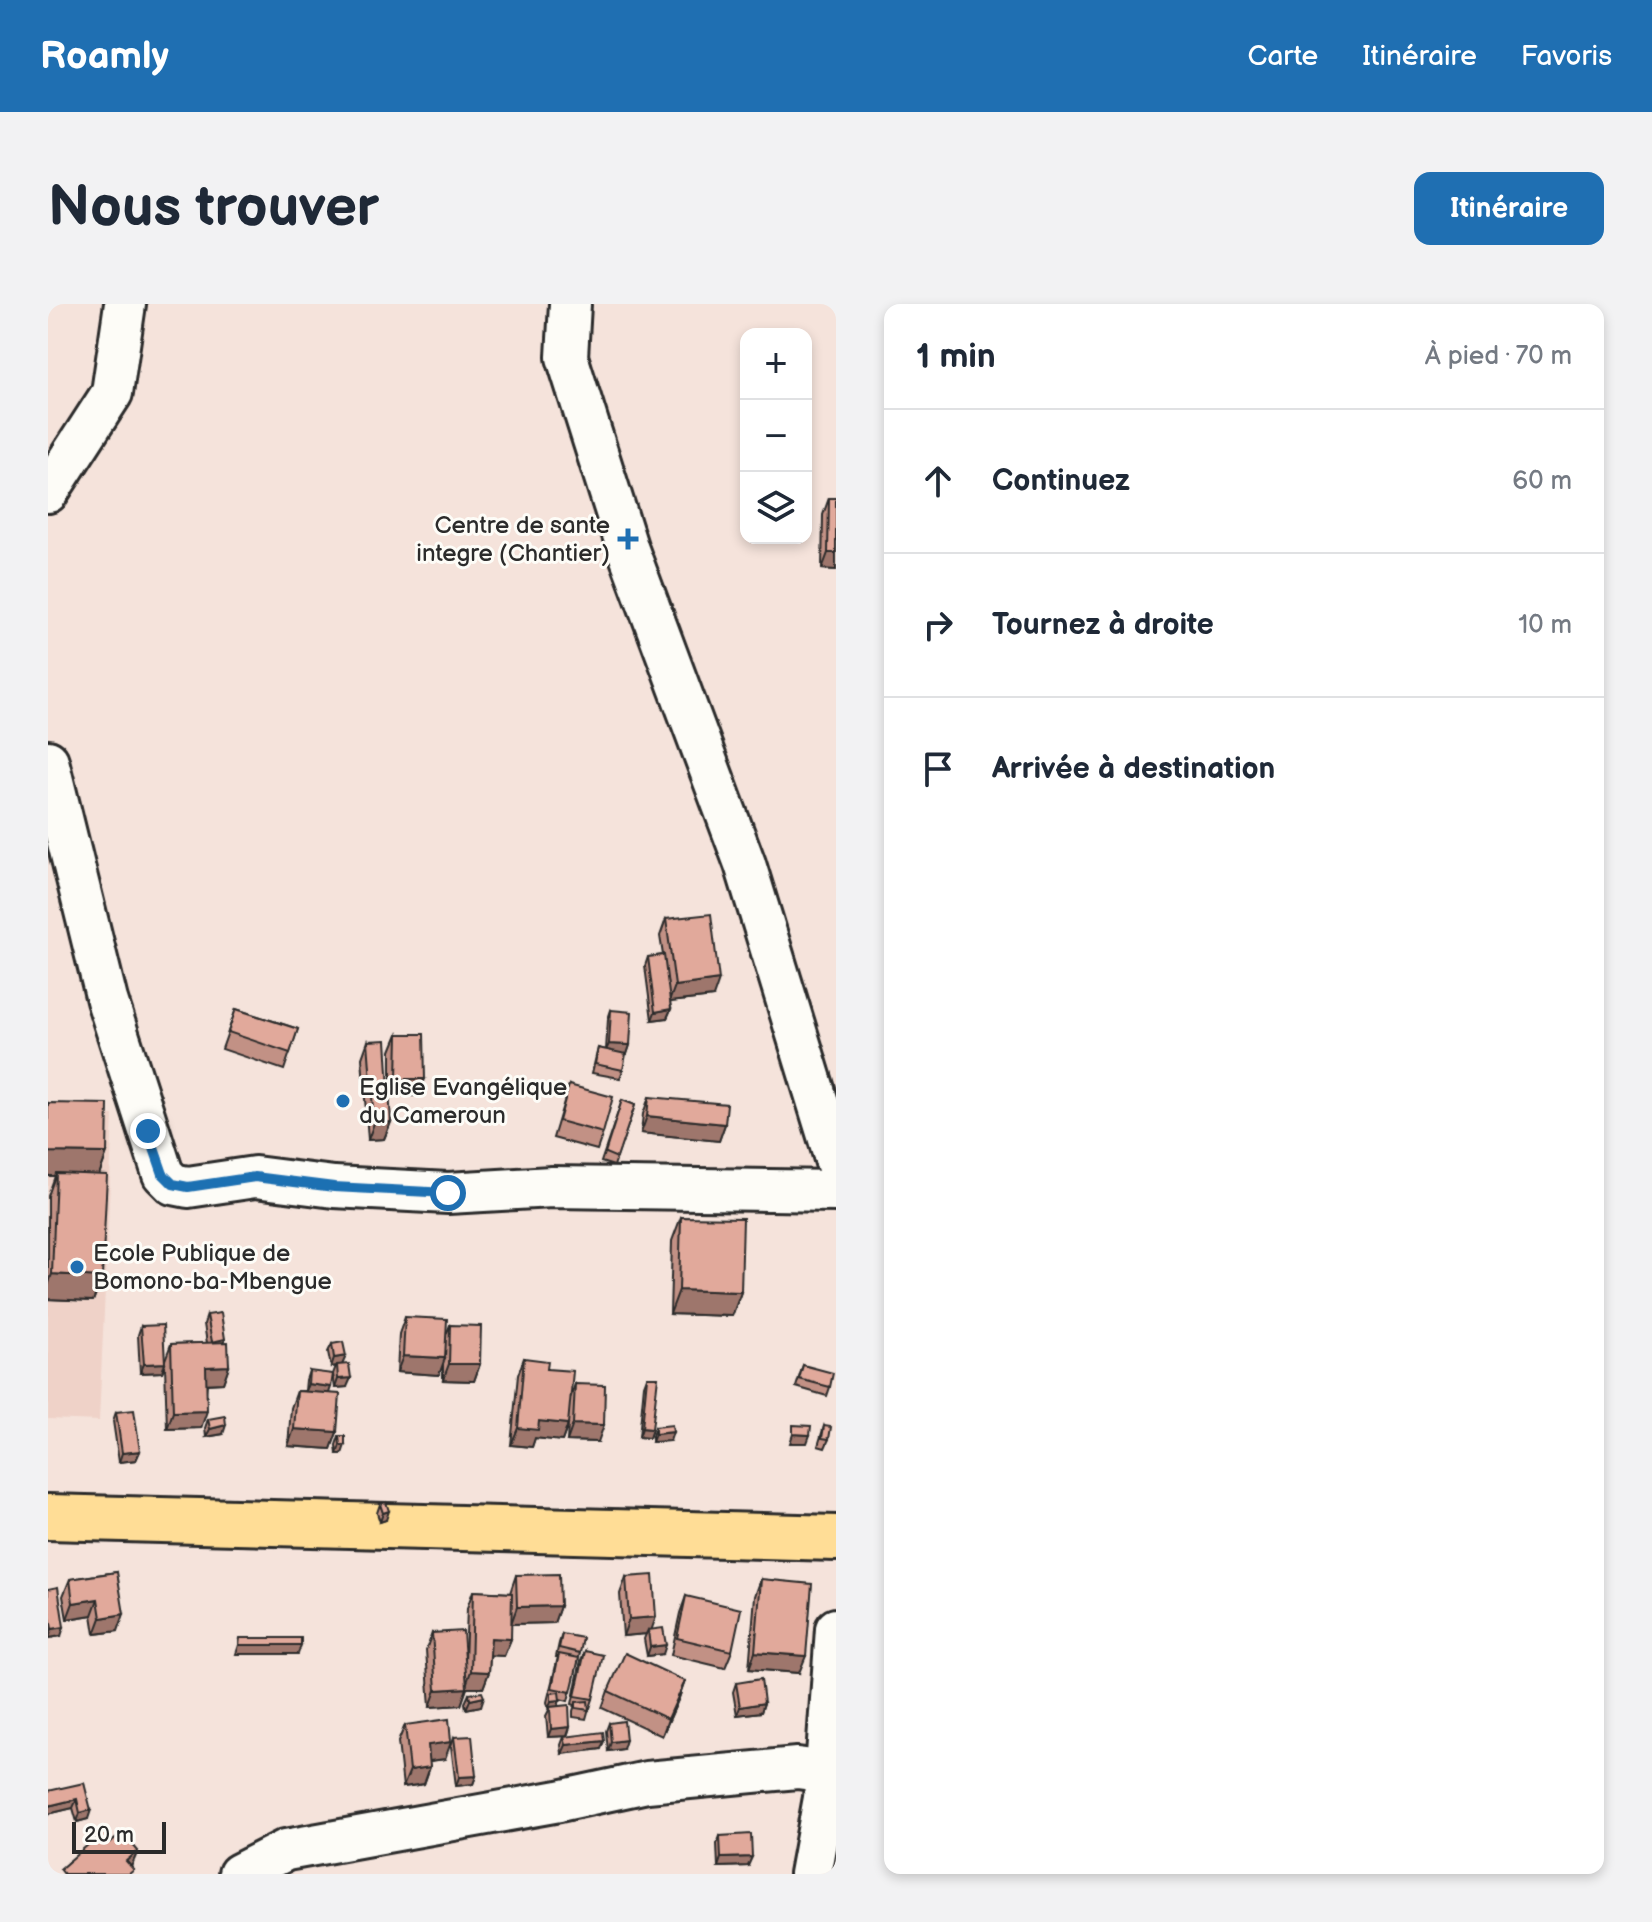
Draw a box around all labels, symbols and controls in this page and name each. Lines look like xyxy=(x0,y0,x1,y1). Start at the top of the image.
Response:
text: Roamly xyxy=(40,34,169,79)
text: Carte xyxy=(1248,40,1318,73)
text: Itinéraire xyxy=(1362,40,1477,73)
text: Favoris xyxy=(1521,40,1612,73)
button: Itinéraire xyxy=(1414,172,1604,245)
text: Nous trouver xyxy=(48,175,379,242)
map controls xyxy=(740,328,812,544)
button: + xyxy=(740,328,812,400)
text: 1 min xyxy=(916,336,996,377)
text: À pied · 70 m xyxy=(1425,341,1572,372)
button: − xyxy=(740,400,812,472)
icon: ahead xyxy=(916,459,960,503)
text: Continuez xyxy=(992,463,1130,499)
text: 60 m xyxy=(1512,466,1572,497)
button: layers xyxy=(740,472,812,544)
place label: Centre de sante integre (Chantier) xyxy=(416,511,610,568)
marker: Centre de sante integre (Chantier) xyxy=(617,528,639,550)
icon: right xyxy=(916,603,960,647)
text: Tournez à droite xyxy=(992,607,1214,643)
text: 10 m xyxy=(1518,610,1572,641)
icon: arrive xyxy=(916,747,960,791)
text: Arrivée à destination xyxy=(992,751,1275,787)
place label: Eglise Evangélique du Cameroun xyxy=(359,1073,567,1130)
marker: Eglise Evangélique du Cameroun xyxy=(334,1092,352,1110)
route end xyxy=(130,1113,166,1149)
route start xyxy=(430,1175,466,1211)
place label: Ecole Publique de Bomono-ba-Mbengue xyxy=(93,1239,332,1296)
marker: Ecole Publique de Bomono-ba-Mbengue xyxy=(68,1258,86,1276)
scale bar xyxy=(72,1818,166,1854)
text: 20 m xyxy=(84,1822,134,1849)

